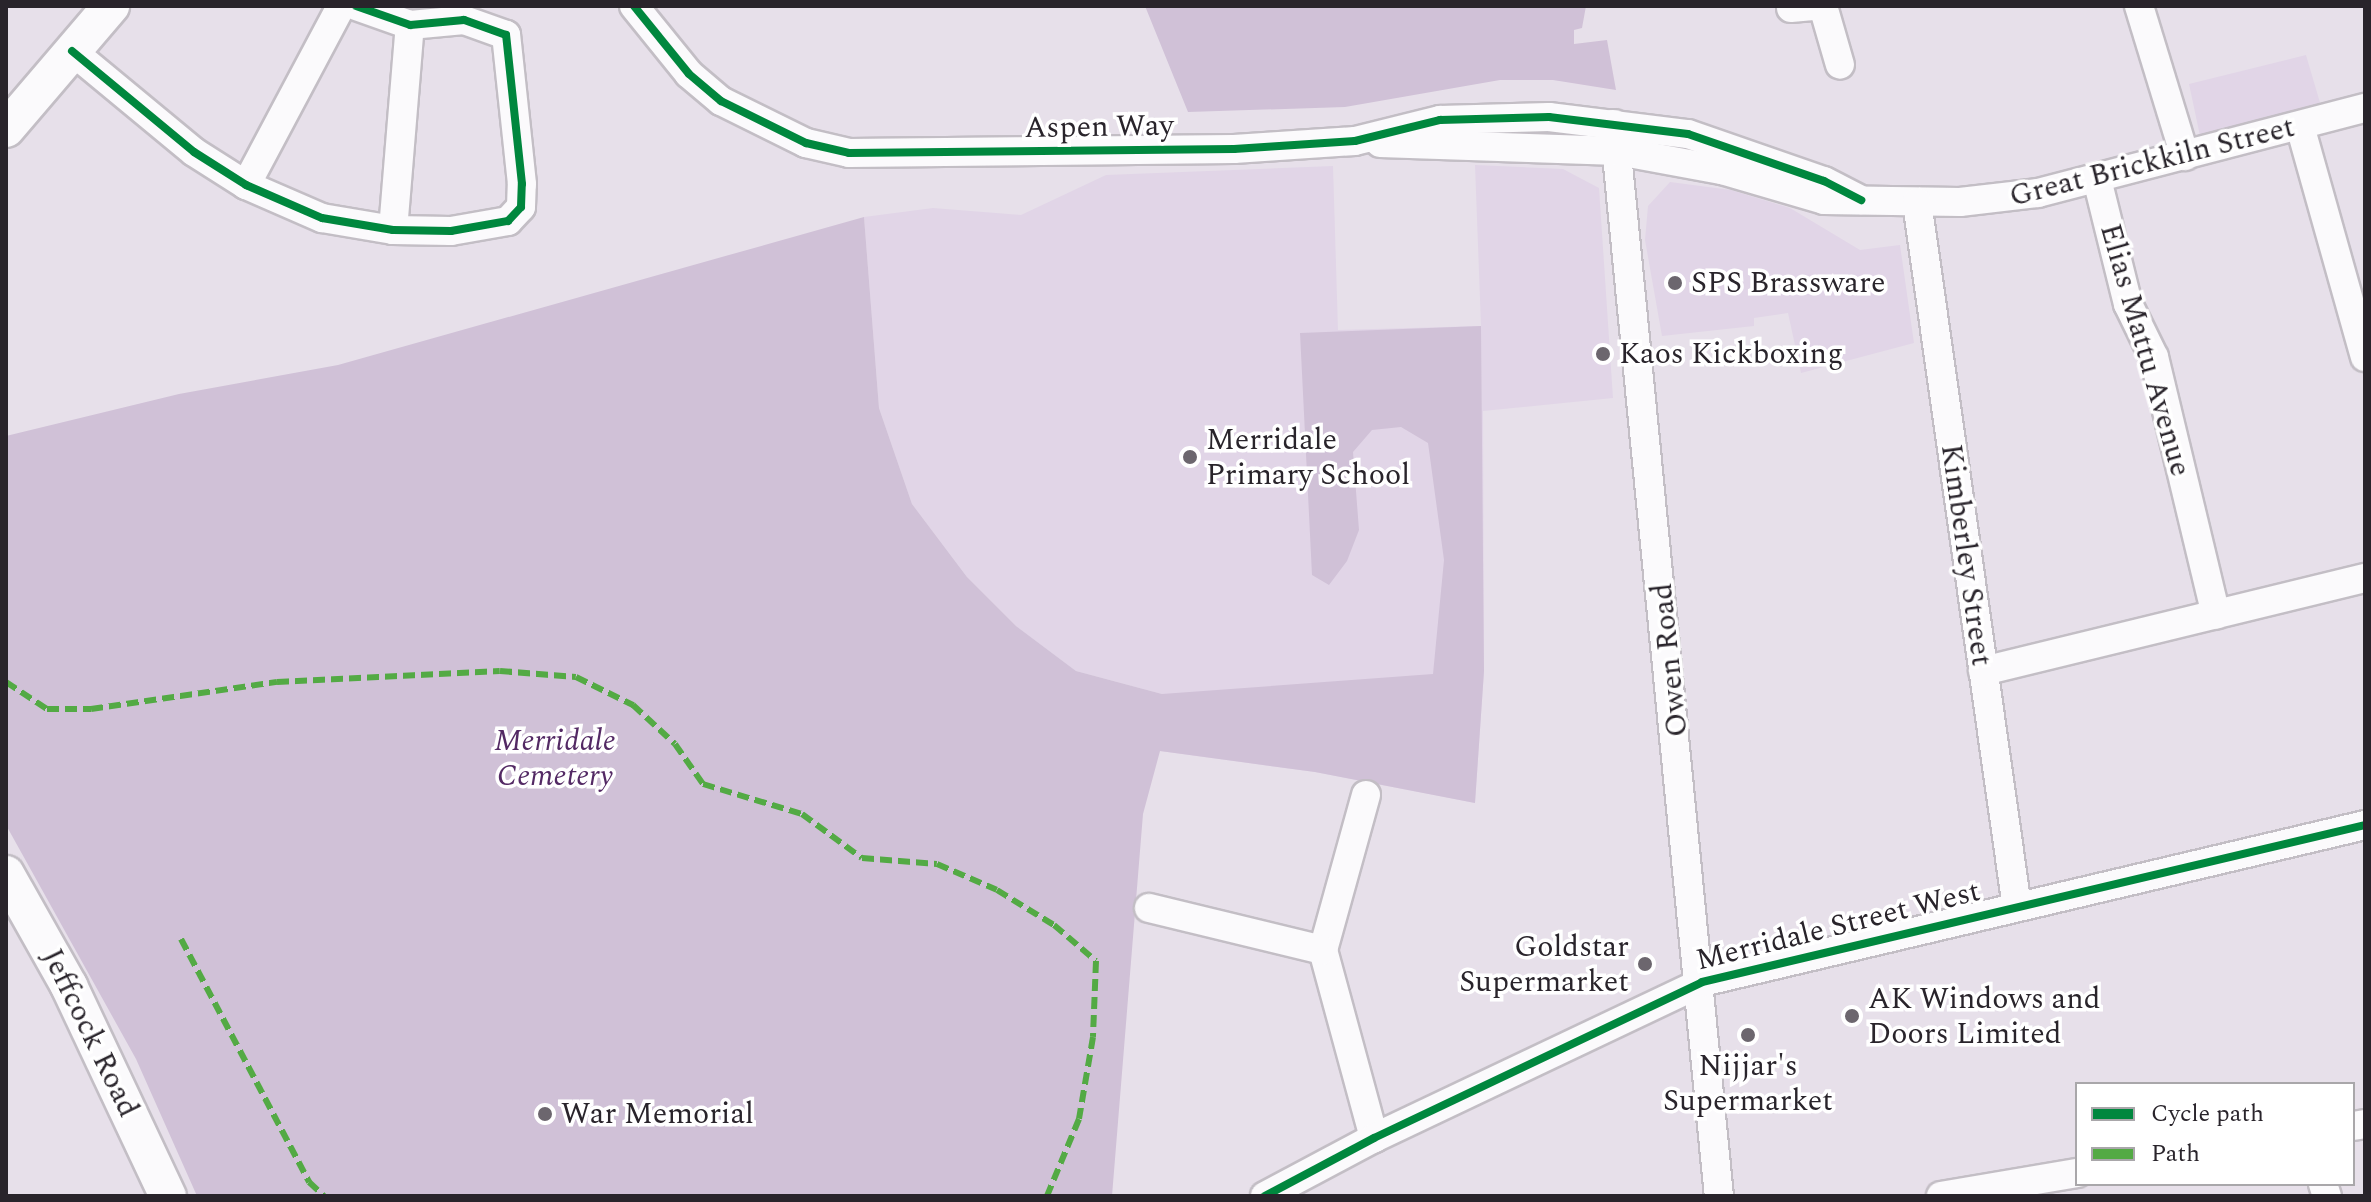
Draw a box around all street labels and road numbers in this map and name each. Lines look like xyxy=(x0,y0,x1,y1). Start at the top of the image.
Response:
street label: Aspen Way xyxy=(1024,108,1174,146)
street label: Great Brickkiln Street xyxy=(2006,109,2298,215)
street label: Elias Mattu Avenue xyxy=(2092,220,2198,480)
street label: Kimberley Street xyxy=(1933,442,1999,668)
street label: Owen Road xyxy=(1644,581,1696,739)
street label: Merridale Street West xyxy=(1692,873,1984,979)
street label: Jeffcock Road xyxy=(34,943,146,1123)

